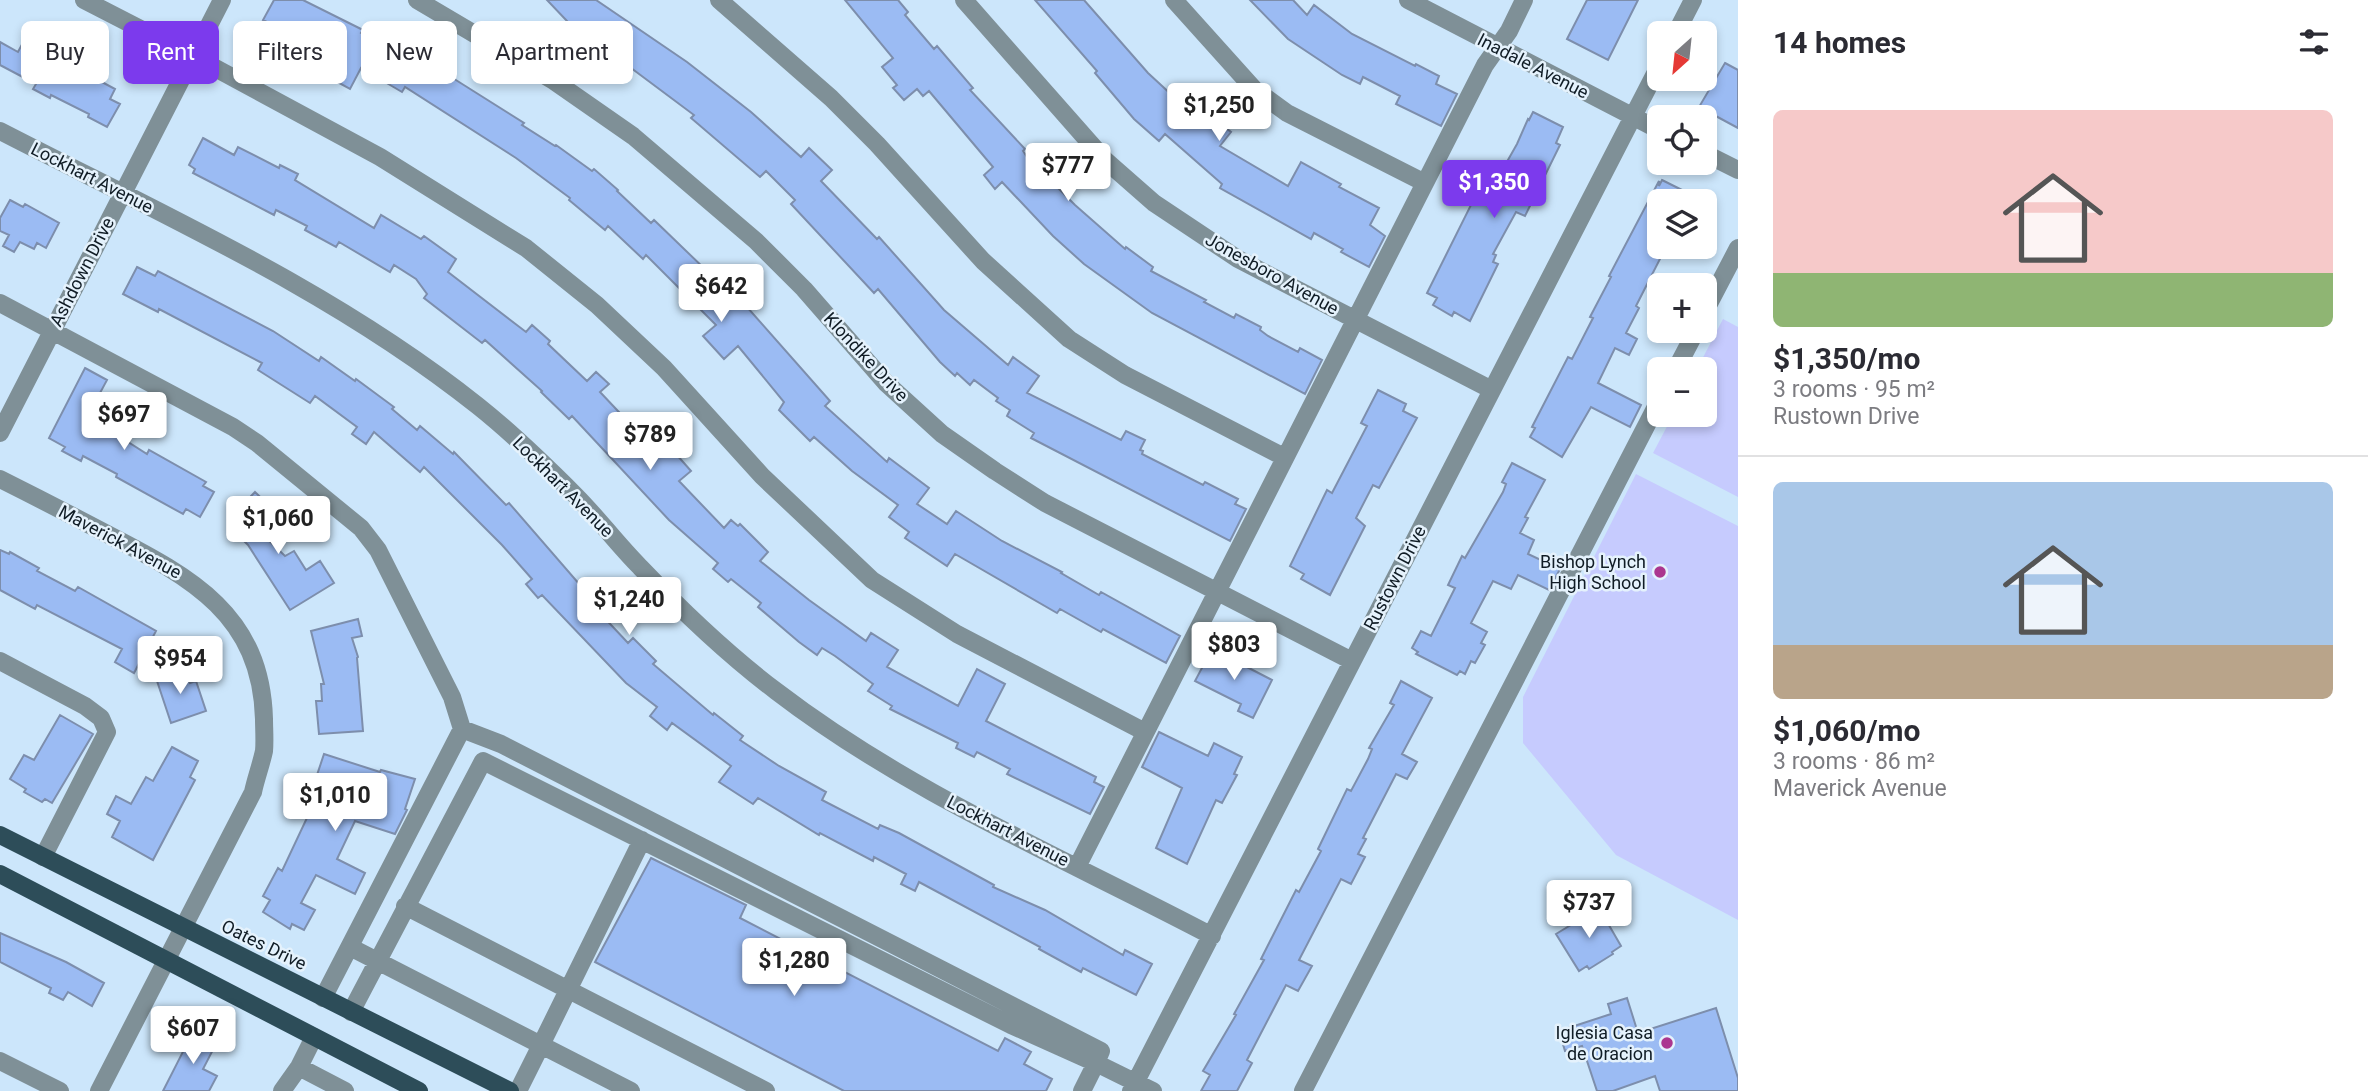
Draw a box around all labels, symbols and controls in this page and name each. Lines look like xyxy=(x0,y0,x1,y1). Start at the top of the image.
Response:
chip: Buy xyxy=(21,21,109,84)
chip: Rent xyxy=(123,21,219,84)
chip: Filters xyxy=(233,21,347,84)
chip: New xyxy=(361,21,457,84)
chip: Apartment xyxy=(471,21,633,84)
north arrow xyxy=(1647,21,1717,91)
map controls xyxy=(1647,21,1717,427)
icon: filters xyxy=(2295,23,2333,61)
text: 14 homes xyxy=(1773,25,1906,60)
street label: Inadale Avenue xyxy=(1474,29,1592,103)
pin: $1,250 xyxy=(1162,83,1276,143)
text: $1,250 xyxy=(1183,92,1255,119)
button: locate xyxy=(1647,105,1717,175)
street label: Lockhart Avenue xyxy=(28,138,157,217)
pin: $777 xyxy=(1027,144,1109,203)
text: $777 xyxy=(1042,152,1094,179)
icon: home xyxy=(1990,155,2116,281)
pin: $1,350 xyxy=(1437,160,1551,220)
text: $1,350 xyxy=(1458,169,1530,196)
button: layers xyxy=(1647,189,1717,259)
street label: Ashdown Drive xyxy=(45,214,118,330)
street label: Jonesboro Avenue xyxy=(1202,228,1342,319)
pin: $642 xyxy=(680,264,762,324)
text: $642 xyxy=(695,273,747,300)
button: + xyxy=(1647,273,1717,343)
street label: Klondike Drive xyxy=(820,308,913,405)
text: $1,350/mo xyxy=(1773,341,1921,376)
button: − xyxy=(1647,357,1717,427)
text: 3 rooms · 95 m² xyxy=(1773,376,1935,403)
pin: $697 xyxy=(83,392,165,452)
text: $697 xyxy=(98,401,150,428)
text: Rustown Drive xyxy=(1773,403,1920,430)
pin: $789 xyxy=(609,412,691,472)
text: $789 xyxy=(624,421,676,448)
street label: Lockhart Avenue xyxy=(509,432,618,541)
pin: $1,060 xyxy=(221,496,335,556)
street label: Maverick Avenue xyxy=(55,500,185,583)
text: $1,060 xyxy=(242,505,314,532)
street label: Rustown Drive xyxy=(1359,522,1430,634)
icon: home xyxy=(1990,527,2116,653)
place label: Bishop Lynch High School xyxy=(1540,551,1646,593)
marker: Bishop Lynch High School xyxy=(1652,564,1668,580)
pin: $1,240 xyxy=(572,578,686,637)
text: $1,240 xyxy=(593,586,665,613)
pin: $803 xyxy=(1193,622,1275,682)
text: $803 xyxy=(1208,631,1260,658)
pin: $954 xyxy=(139,636,221,696)
text: $954 xyxy=(154,645,206,672)
text: $1,060/mo xyxy=(1773,713,1921,748)
text: 3 rooms · 86 m² xyxy=(1773,748,1935,775)
pin: $1,010 xyxy=(278,774,392,833)
text: Maverick Avenue xyxy=(1773,775,1947,802)
text: $1,010 xyxy=(299,782,371,809)
street label: Lockhart Avenue xyxy=(944,791,1073,870)
pin: $737 xyxy=(1548,880,1630,940)
text: $737 xyxy=(1563,889,1615,916)
street label: Oates Drive xyxy=(218,915,310,974)
pin: $1,280 xyxy=(737,939,851,998)
text: $1,280 xyxy=(758,947,830,974)
pin: $607 xyxy=(152,1006,234,1066)
text: $607 xyxy=(167,1015,219,1042)
place label: Iglesia Casa de Oracion xyxy=(1556,1022,1653,1064)
marker: Iglesia Casa de Oracion xyxy=(1659,1035,1675,1051)

